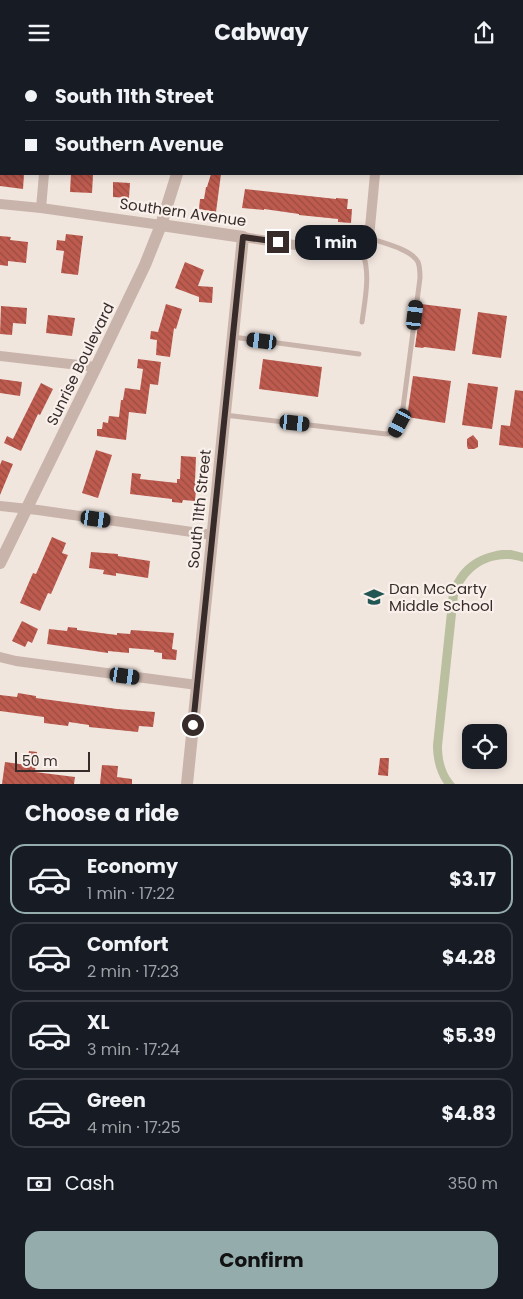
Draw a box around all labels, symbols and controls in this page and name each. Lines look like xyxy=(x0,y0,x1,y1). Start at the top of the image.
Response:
text: Cabway xyxy=(214,17,309,48)
icon: menu xyxy=(25,19,53,47)
icon: share xyxy=(470,19,498,47)
text: South 11th Street xyxy=(55,83,214,110)
text: Southern Avenue xyxy=(55,131,224,158)
street label: Southern Avenue xyxy=(118,193,248,231)
callout: 1 min xyxy=(296,225,378,259)
route end xyxy=(267,231,289,253)
text: 1 min xyxy=(315,231,357,254)
street label: Sunrise Boulevard xyxy=(41,299,119,429)
car xyxy=(405,299,424,331)
car xyxy=(246,332,277,350)
car xyxy=(386,406,413,440)
car xyxy=(279,414,310,432)
street label: South 11th Street xyxy=(182,448,216,570)
car xyxy=(80,509,111,529)
place label: Dan McCarty Middle School xyxy=(389,578,493,616)
school or university icon: Dan McCarty Middle School xyxy=(363,586,385,608)
car xyxy=(109,666,140,686)
route start xyxy=(182,714,204,736)
map controls xyxy=(462,724,507,769)
button: locate xyxy=(462,724,507,769)
scale bar xyxy=(15,749,90,772)
text: 50 m xyxy=(22,751,58,771)
text: Choose a ride xyxy=(25,798,179,829)
text: Economy xyxy=(87,853,178,880)
icon: car xyxy=(27,857,72,902)
text: $3.17 xyxy=(449,866,496,893)
text: 1 min · 17:22 xyxy=(87,882,175,905)
text: Comfort xyxy=(87,931,169,958)
icon: car xyxy=(27,935,72,980)
text: $4.28 xyxy=(442,944,496,971)
text: 2 min · 17:23 xyxy=(87,960,179,983)
text: XL xyxy=(87,1009,110,1036)
icon: car xyxy=(27,1013,72,1058)
text: $5.39 xyxy=(443,1022,496,1049)
text: 3 min · 17:24 xyxy=(87,1038,180,1061)
text: Green xyxy=(87,1087,146,1114)
icon: car xyxy=(27,1091,72,1136)
text: $4.83 xyxy=(441,1100,496,1127)
text: 4 min · 17:25 xyxy=(87,1116,180,1139)
icon: cash xyxy=(25,1170,53,1198)
text: Cash xyxy=(65,1170,115,1197)
text: 350 m xyxy=(448,1172,498,1195)
button: Confirm xyxy=(25,1231,498,1289)

